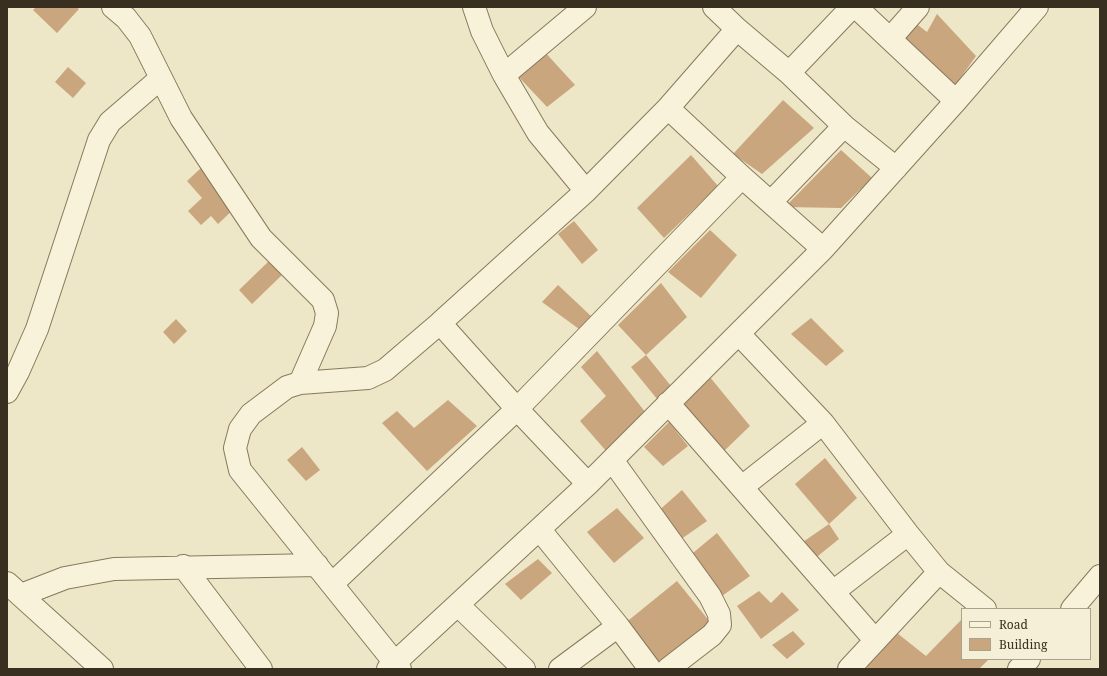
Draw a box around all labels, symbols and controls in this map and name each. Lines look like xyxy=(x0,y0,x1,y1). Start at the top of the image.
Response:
legend xyxy=(961,608,1091,660)
text: Road xyxy=(999,616,1028,633)
text: Building xyxy=(999,636,1047,653)

